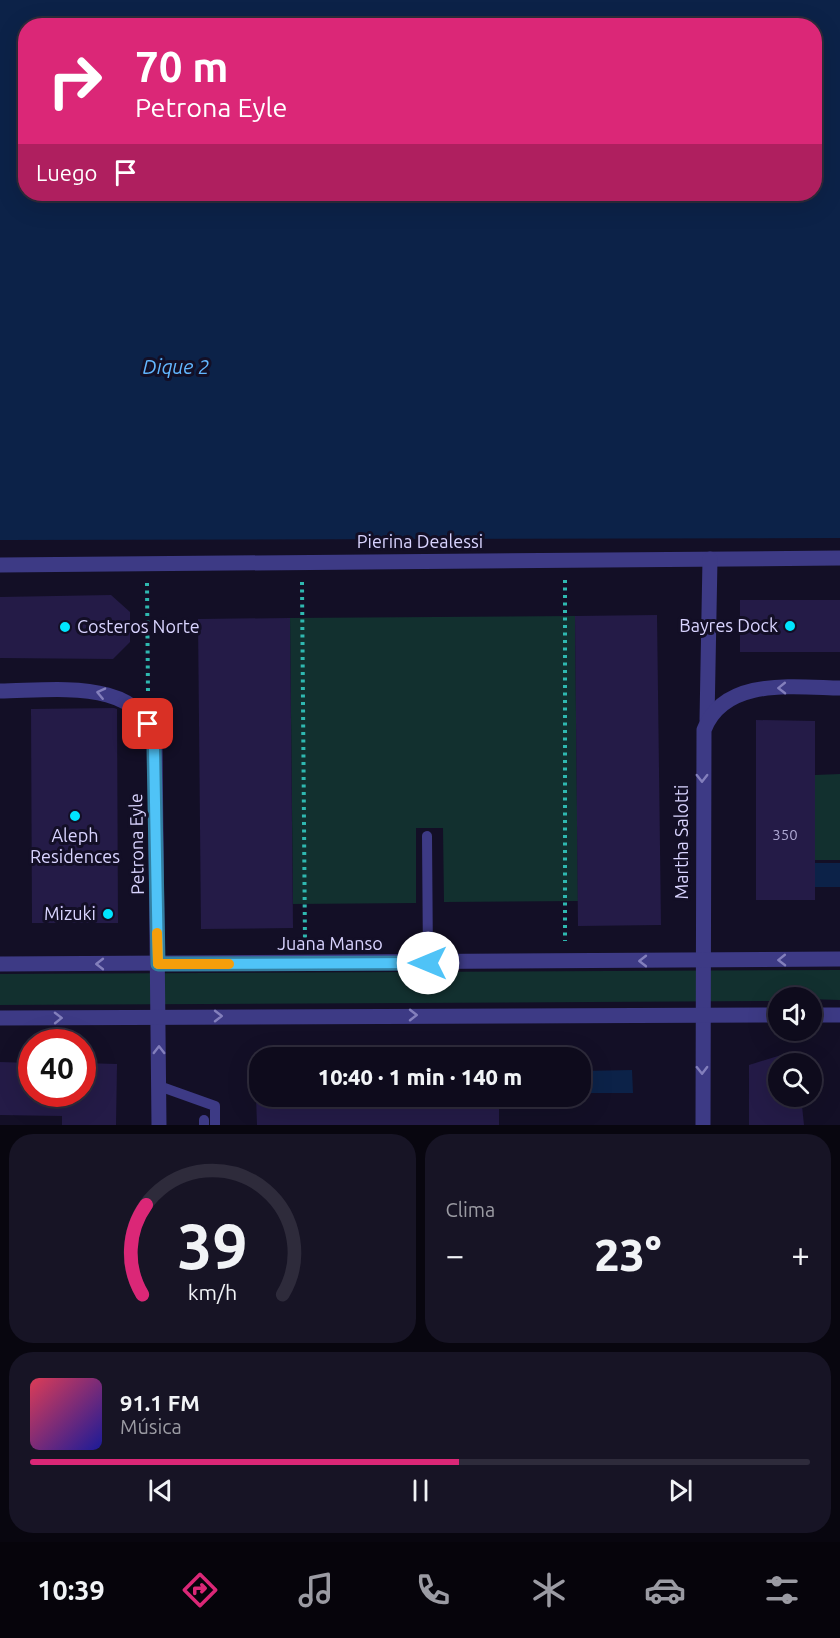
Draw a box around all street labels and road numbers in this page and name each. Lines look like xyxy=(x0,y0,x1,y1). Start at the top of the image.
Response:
street label: Pierina Dealessi xyxy=(357,531,483,551)
street label: Martha Salotti xyxy=(671,785,691,899)
street label: Petrona Eyle xyxy=(125,793,147,895)
street label: Juana Manso xyxy=(277,933,383,953)

